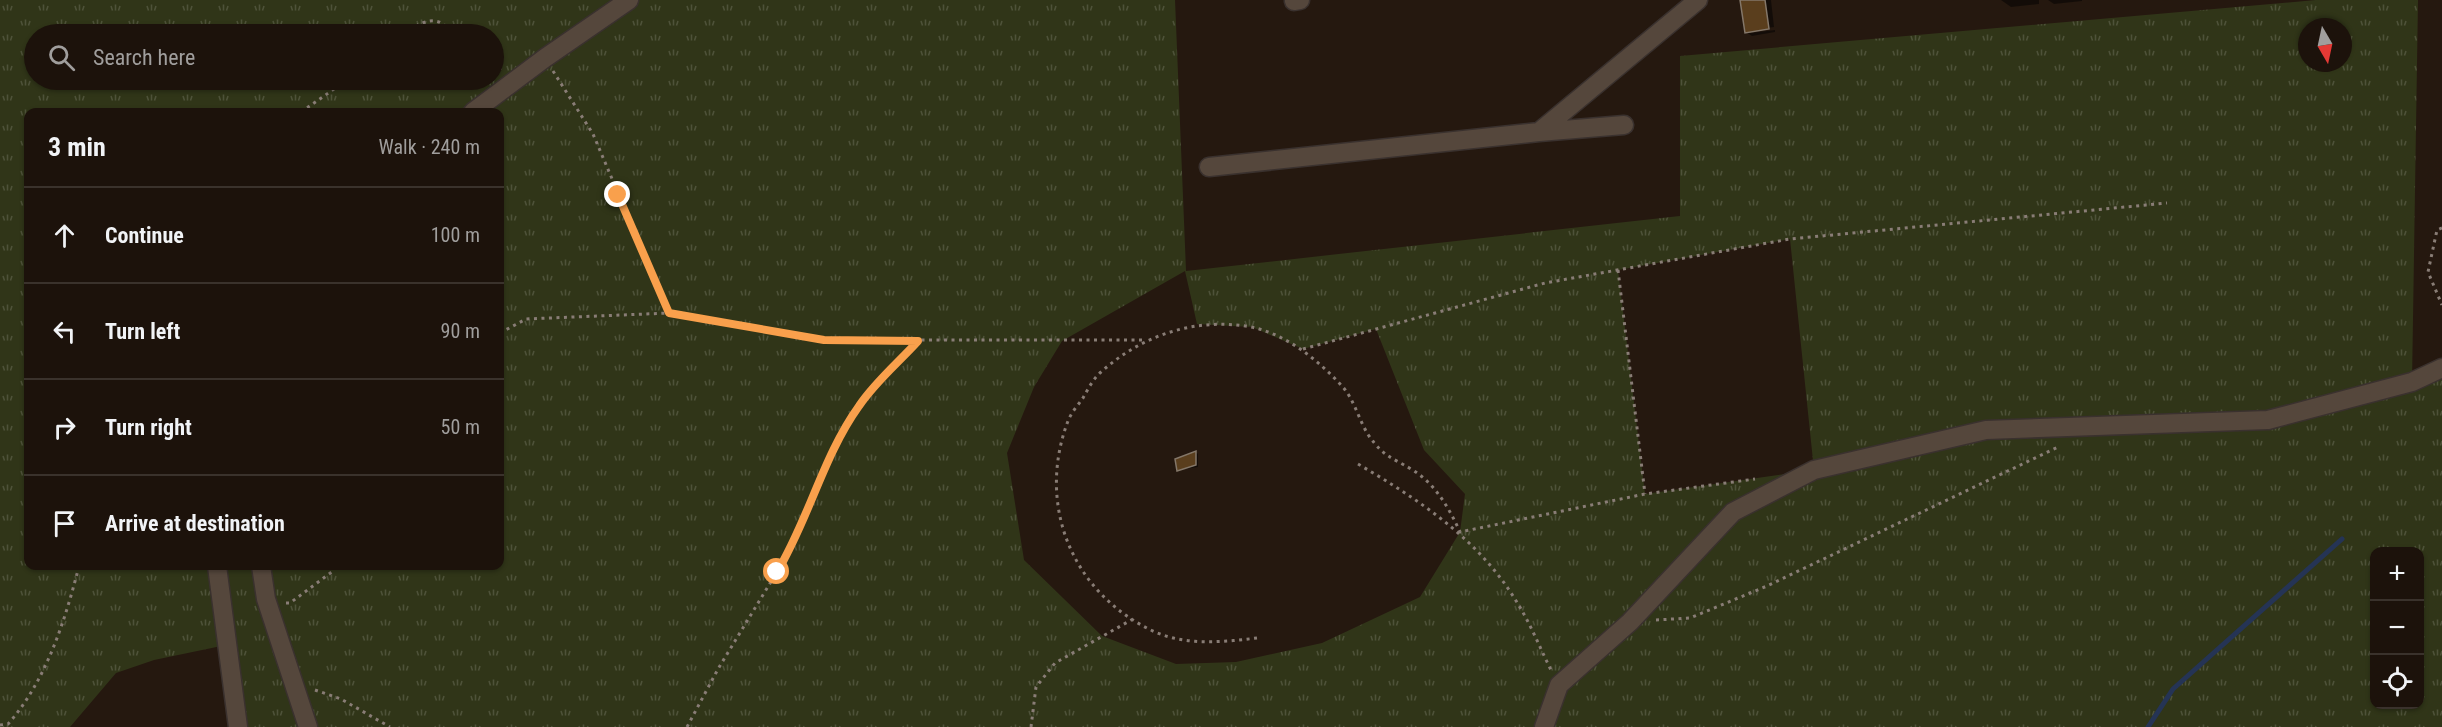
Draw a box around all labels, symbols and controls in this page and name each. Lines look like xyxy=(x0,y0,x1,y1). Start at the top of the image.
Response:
north arrow xyxy=(2298,18,2352,72)
search box xyxy=(24,24,504,90)
icon: search xyxy=(45,41,78,74)
text: Search here xyxy=(93,45,195,70)
text: 3 min xyxy=(48,132,106,162)
text: Walk · 240 m xyxy=(379,135,480,159)
route end xyxy=(604,181,630,207)
icon: ahead xyxy=(48,219,81,252)
text: Continue xyxy=(105,223,184,248)
text: 100 m xyxy=(431,223,480,247)
icon: left xyxy=(48,315,81,348)
text: Turn left xyxy=(105,319,180,344)
text: 90 m xyxy=(441,319,480,343)
icon: right xyxy=(48,411,81,444)
text: Turn right xyxy=(105,415,192,440)
text: 50 m xyxy=(441,415,480,439)
icon: arrive xyxy=(48,507,81,540)
text: Arrive at destination xyxy=(105,511,285,536)
map controls xyxy=(2370,547,2424,709)
button: + xyxy=(2370,547,2424,601)
route start xyxy=(763,558,789,584)
button: − xyxy=(2370,601,2424,655)
button: locate xyxy=(2370,655,2424,709)

